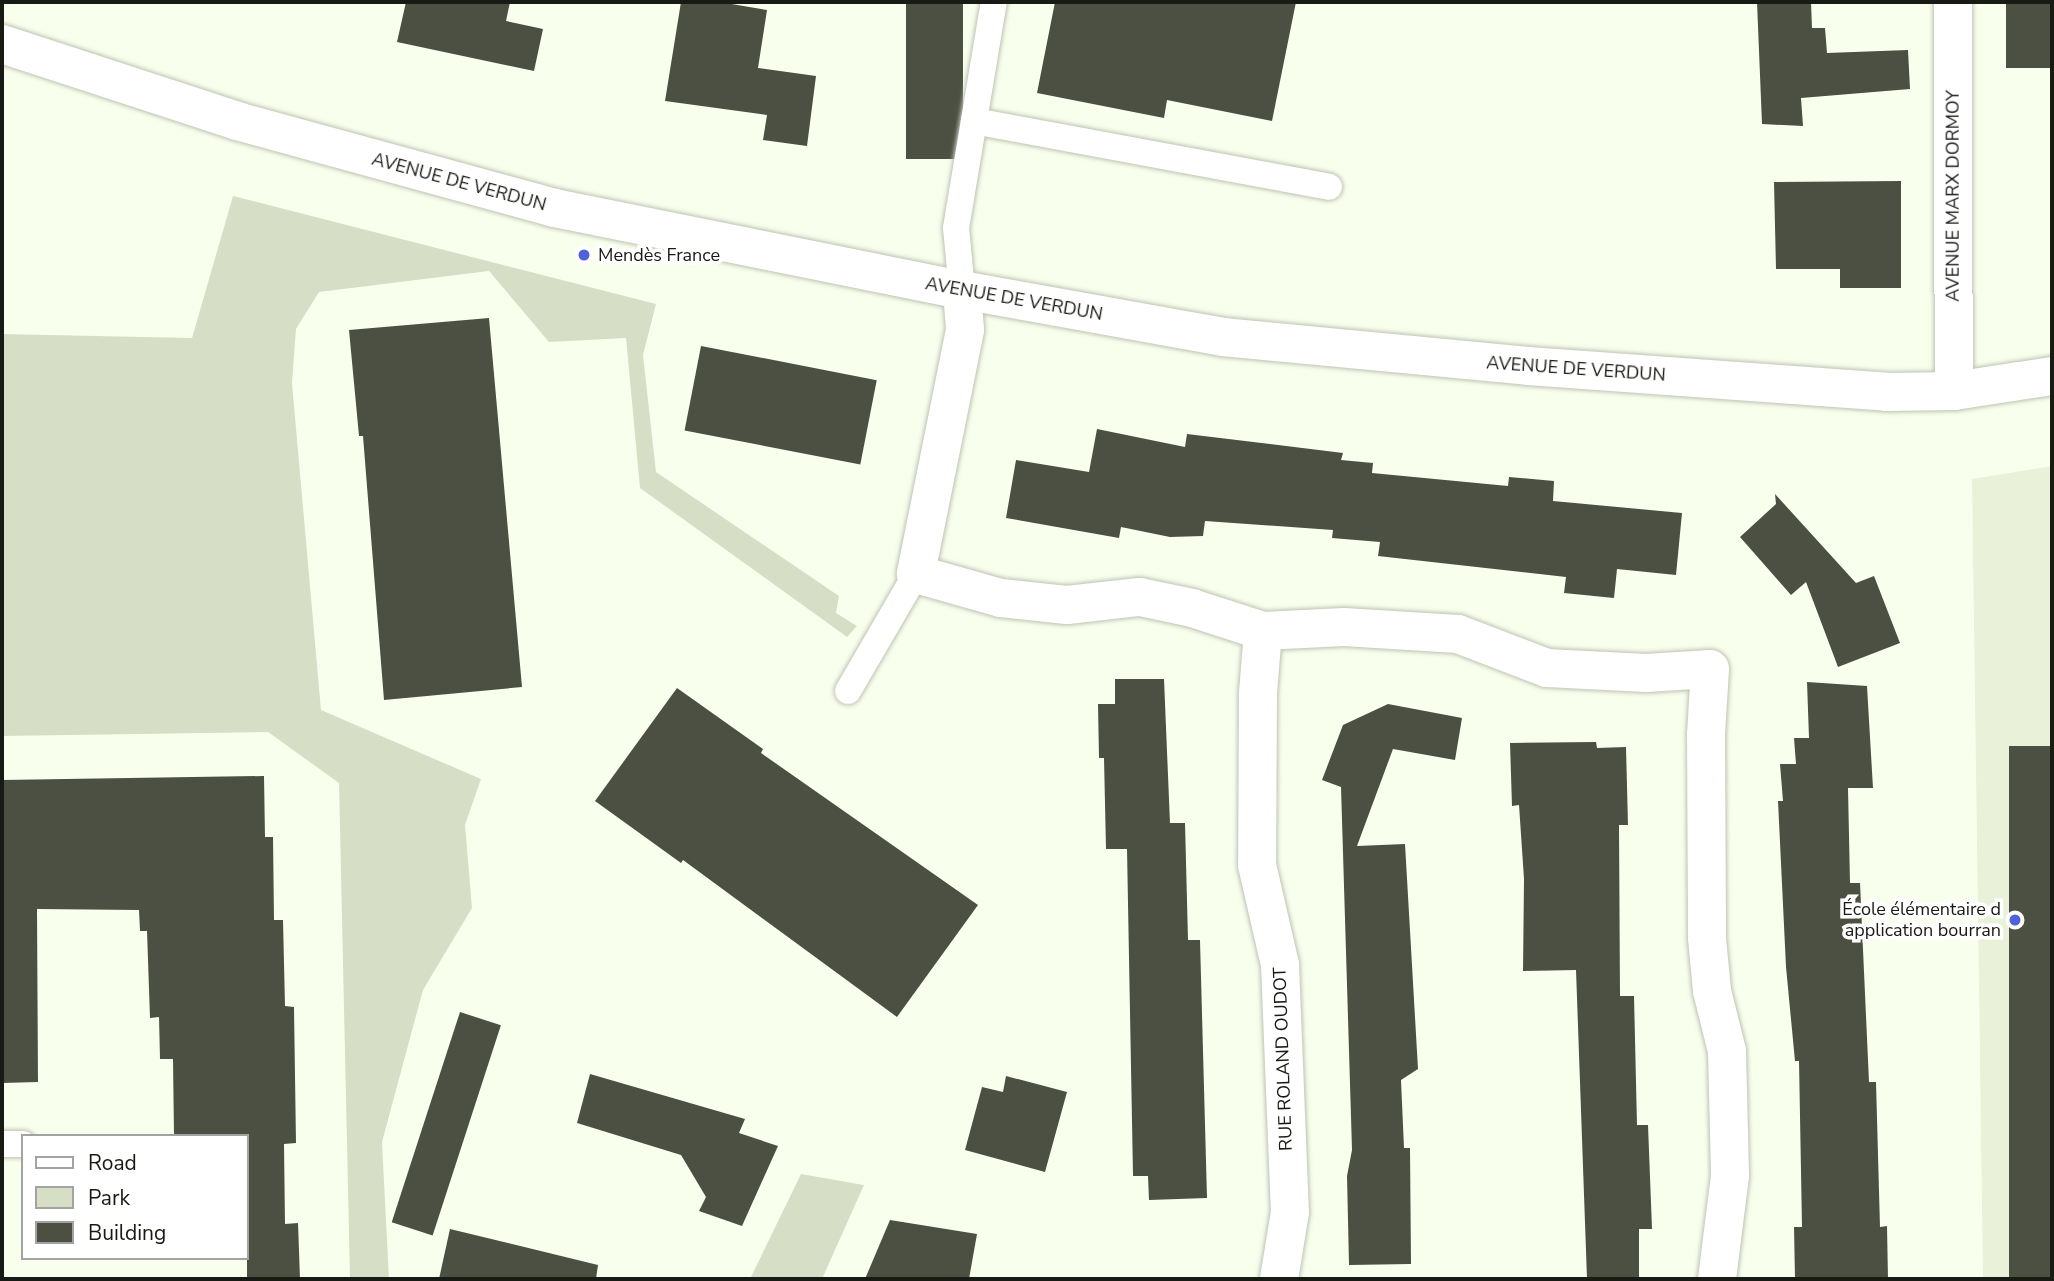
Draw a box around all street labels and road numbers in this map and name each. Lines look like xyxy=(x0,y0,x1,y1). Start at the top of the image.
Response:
street label: AVENUE MARX DORMOY xyxy=(1942,90,1964,302)
street label: AVENUE DE VERDUN xyxy=(369,148,549,216)
street label: AVENUE DE VERDUN xyxy=(924,273,1104,325)
street label: AVENUE DE VERDUN xyxy=(1486,352,1666,386)
street label: RUE ROLAND OUDOT xyxy=(1269,967,1297,1151)

